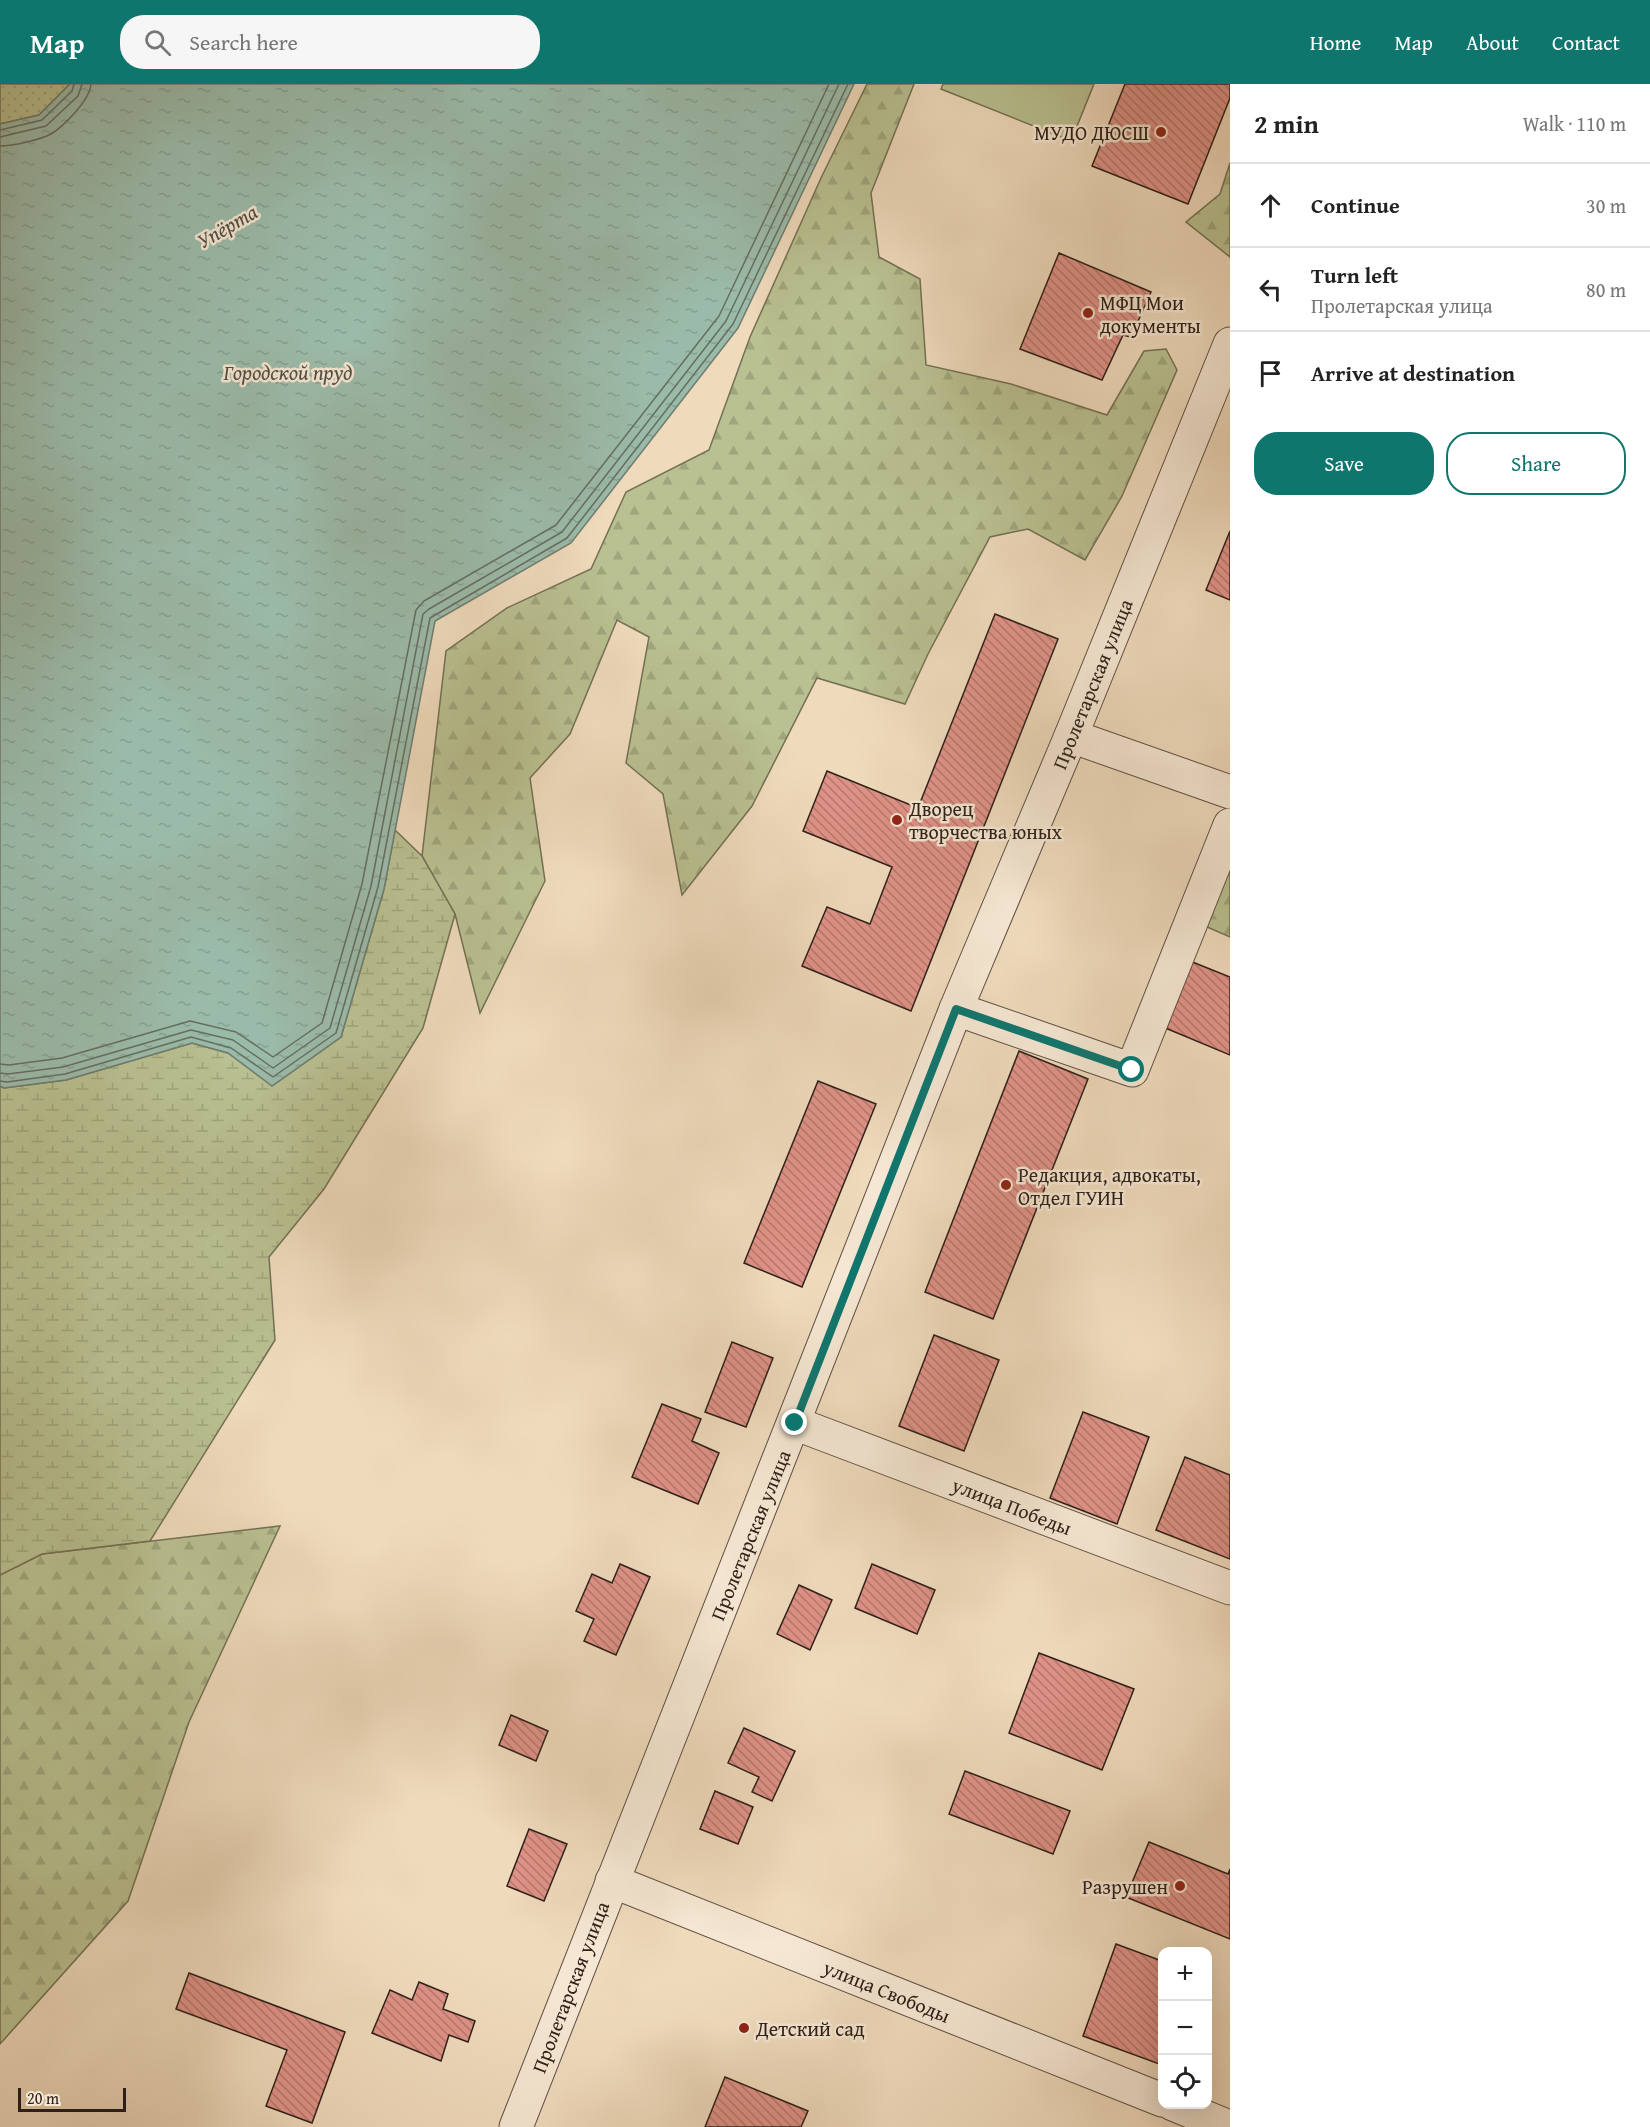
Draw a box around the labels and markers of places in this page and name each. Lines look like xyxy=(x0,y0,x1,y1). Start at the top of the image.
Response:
place label: МУДО ДЮСШ xyxy=(1034,118,1149,147)
marker: МУДО ДЮСШ xyxy=(1154,125,1168,139)
place label: МФЦ Мои документы xyxy=(1100,288,1201,340)
marker: МФЦ Мои документы xyxy=(1081,306,1095,320)
place label: Дворец творчества юных xyxy=(908,794,1063,846)
marker: Дворец творчества юных xyxy=(890,813,904,827)
place label: Редакция, адвокаты, Отдел ГУИН xyxy=(1018,1160,1201,1212)
marker: Редакция, адвокаты, Отдел ГУИН xyxy=(999,1178,1013,1192)
place label: Разрушен xyxy=(1082,1872,1168,1901)
marker: Разрушен xyxy=(1173,1879,1187,1893)
place label: Детский сад xyxy=(755,2014,865,2043)
marker: Детский сад xyxy=(737,2021,751,2035)

